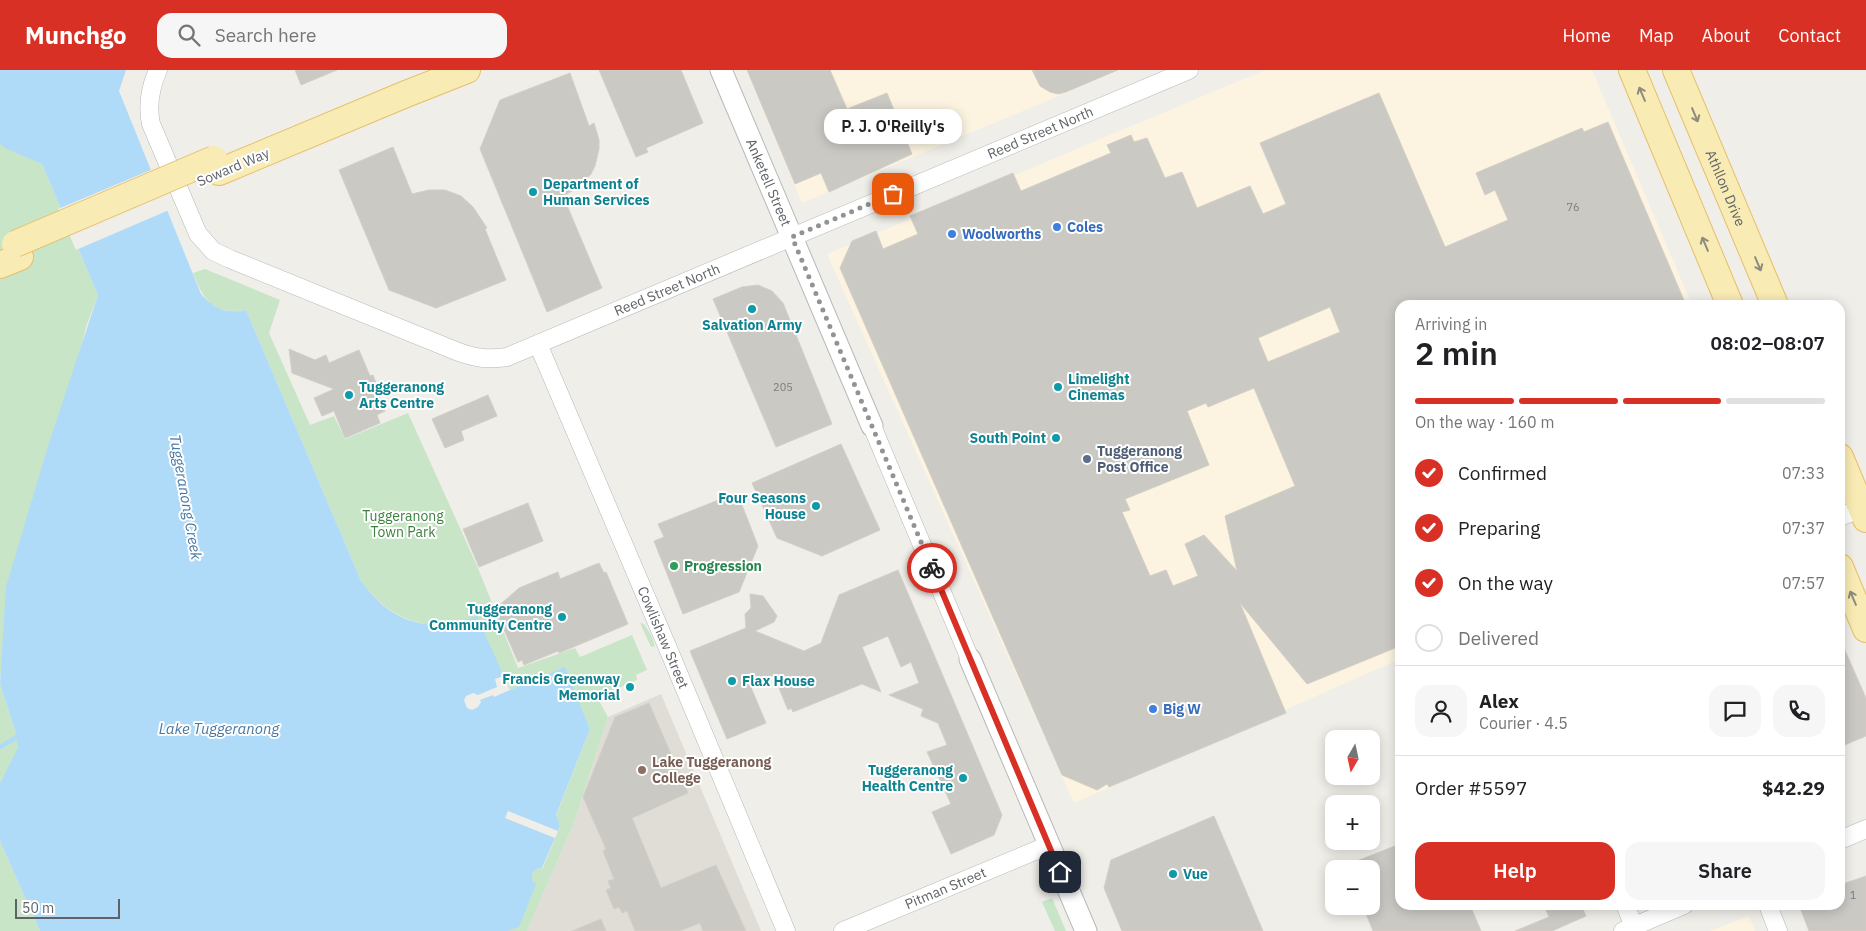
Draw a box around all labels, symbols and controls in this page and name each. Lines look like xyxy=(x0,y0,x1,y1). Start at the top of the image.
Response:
search box xyxy=(157,13,507,58)
text: Munchgo xyxy=(25,19,127,51)
icon: search xyxy=(175,21,203,49)
text: Search here xyxy=(215,23,316,47)
text: Home xyxy=(1563,24,1611,47)
text: Map xyxy=(1639,24,1674,47)
text: About xyxy=(1702,24,1750,47)
text: Contact xyxy=(1778,24,1841,47)
one-way arrow xyxy=(1636,87,1646,102)
street label: Reed Street North xyxy=(985,102,1096,163)
one-way arrow xyxy=(1690,107,1700,122)
callout: P. J. O'Reilly's xyxy=(824,109,962,144)
text: P. J. O'Reilly's xyxy=(841,116,945,136)
street label: Anketell Street xyxy=(742,136,795,229)
street label: Soward Way xyxy=(194,144,272,190)
street label: Athllon Drive xyxy=(1702,147,1750,229)
pin xyxy=(872,173,914,215)
place label: Department of Human Services xyxy=(543,175,650,209)
icon: bag xyxy=(879,180,907,208)
marker: Department of Human Services xyxy=(527,186,539,198)
house number: 76 xyxy=(1566,200,1580,214)
place label: Coles xyxy=(1067,218,1103,236)
marker: Coles xyxy=(1051,221,1063,233)
place label: Woolworths xyxy=(962,225,1041,243)
marker: Woolworths xyxy=(946,228,958,240)
one-way arrow xyxy=(1699,237,1709,252)
one-way arrow xyxy=(1755,257,1764,272)
street label: Reed Street North xyxy=(611,259,723,320)
marker: Salvation Army xyxy=(746,303,758,315)
text: Arriving in xyxy=(1415,314,1487,334)
place label: Salvation Army xyxy=(702,316,803,334)
text: 08:02–08:07 xyxy=(1711,331,1825,355)
text: 2 min xyxy=(1415,332,1498,374)
place label: Limelight Cinemas xyxy=(1068,370,1130,404)
place label: Tuggeranong Arts Centre xyxy=(359,378,444,412)
house number: 205 xyxy=(773,380,793,394)
marker: Limelight Cinemas xyxy=(1052,381,1064,393)
marker: Tuggeranong Arts Centre xyxy=(343,389,355,401)
text: On the way · 160 m xyxy=(1415,412,1554,432)
place label: South Point xyxy=(970,429,1046,447)
marker: South Point xyxy=(1050,432,1062,444)
water label: Tuggeranong Creek xyxy=(166,433,206,561)
place label: Tuggeranong Post Office xyxy=(1097,442,1182,476)
marker: Tuggeranong Post Office xyxy=(1081,453,1093,465)
icon: check xyxy=(1415,459,1443,487)
text: Confirmed xyxy=(1458,461,1547,485)
text: 07:33 xyxy=(1782,463,1825,483)
place label: Four Seasons House xyxy=(718,489,806,523)
marker: Four Seasons House xyxy=(810,500,822,512)
park label: Tuggeranong Town Park xyxy=(362,507,444,541)
icon: check xyxy=(1415,514,1443,542)
text: Preparing xyxy=(1458,516,1540,540)
text: 07:37 xyxy=(1782,518,1825,538)
courier xyxy=(907,543,957,593)
icon: bike xyxy=(918,554,946,582)
place label: Progression xyxy=(684,557,762,575)
marker: Progression xyxy=(668,560,680,572)
icon: check xyxy=(1415,569,1443,597)
text: On the way xyxy=(1458,571,1553,595)
text: 07:57 xyxy=(1782,573,1825,593)
street label: Cowlishaw Street xyxy=(634,584,693,691)
one-way arrow xyxy=(1848,591,1857,606)
place label: Tuggeranong Community Centre xyxy=(429,600,552,634)
marker: Tuggeranong Community Centre xyxy=(556,611,568,623)
text: Delivered xyxy=(1458,626,1539,650)
place label: Francis Greenway Memorial xyxy=(502,670,621,704)
place label: Flax House xyxy=(742,672,815,690)
marker: Flax House xyxy=(726,675,738,687)
marker: Francis Greenway Memorial xyxy=(624,681,636,693)
button: person xyxy=(1415,685,1467,737)
button: chat xyxy=(1709,685,1761,737)
button: phone xyxy=(1773,685,1825,737)
text: Alex xyxy=(1479,689,1519,713)
place label: Big W xyxy=(1163,700,1201,718)
marker: Big W xyxy=(1147,703,1159,715)
text: Courier · 4.5 xyxy=(1479,713,1568,733)
water label: Lake Tuggeranong xyxy=(159,719,281,738)
north arrow xyxy=(1325,730,1380,785)
map controls xyxy=(1325,730,1380,915)
place label: Lake Tuggeranong College xyxy=(652,753,772,787)
place label: Tuggeranong Health Centre xyxy=(862,761,953,795)
marker: Lake Tuggeranong College xyxy=(636,764,648,776)
marker: Tuggeranong Health Centre xyxy=(957,772,969,784)
text: Order #5597 xyxy=(1415,776,1527,800)
text: $42.29 xyxy=(1762,776,1825,800)
button: + xyxy=(1325,795,1380,850)
button: Help xyxy=(1415,842,1615,900)
button: Share xyxy=(1625,842,1825,900)
pin xyxy=(1039,851,1081,893)
icon: home xyxy=(1046,858,1074,886)
button: − xyxy=(1325,860,1380,915)
street label: Pitman Street xyxy=(902,863,989,913)
place label: Vue xyxy=(1183,865,1208,883)
marker: Vue xyxy=(1167,868,1179,880)
house number: 1 xyxy=(1850,888,1857,902)
scale bar xyxy=(15,896,120,919)
text: 50 m xyxy=(22,899,54,917)

